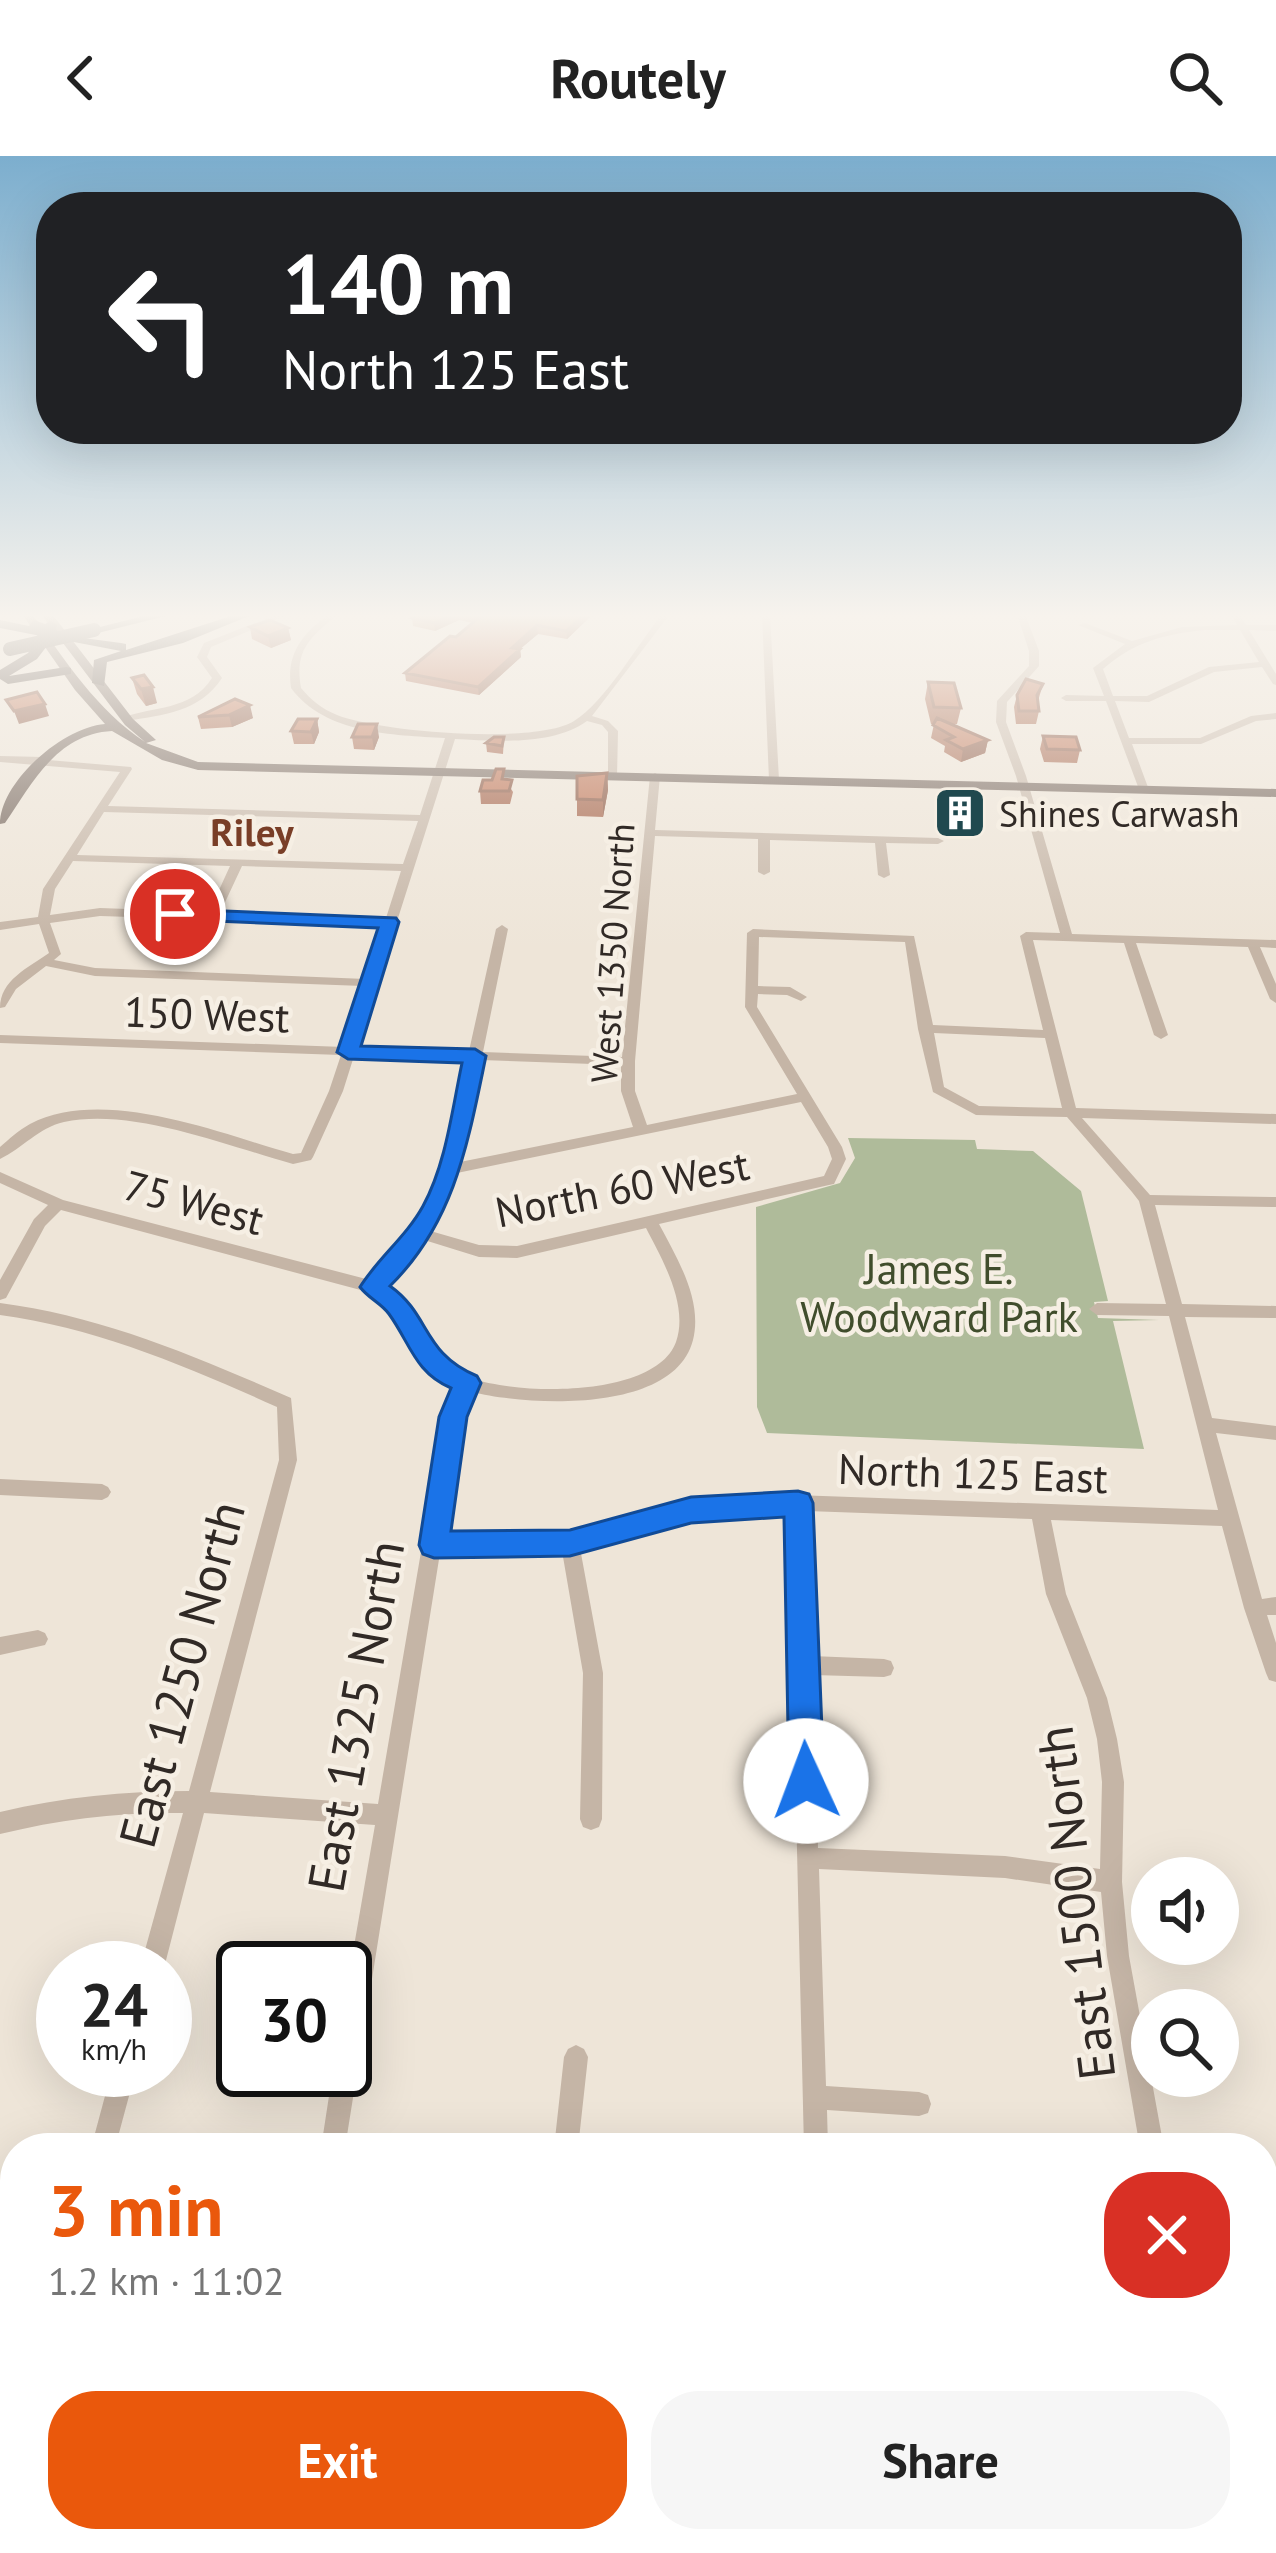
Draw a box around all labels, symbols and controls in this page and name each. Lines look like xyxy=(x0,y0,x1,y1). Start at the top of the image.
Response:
text: Routely xyxy=(550,43,726,113)
icon: back xyxy=(48,45,114,111)
icon: search xyxy=(1162,45,1228,111)
text: 140 m xyxy=(282,228,514,337)
icon: left xyxy=(84,240,240,396)
text: North 125 East xyxy=(282,334,629,404)
building icon: Shines Carwash xyxy=(932,785,988,841)
place label: Shines Carwash xyxy=(999,790,1239,837)
district label: Riley xyxy=(210,806,294,857)
street label: West 1350 North xyxy=(579,821,645,1085)
pin xyxy=(124,863,226,965)
icon: arrive xyxy=(142,881,208,947)
street label: 150 West xyxy=(123,984,291,1044)
street label: North 60 West xyxy=(491,1136,753,1240)
street label: 75 West xyxy=(118,1157,270,1247)
park label: James E. Woodward Park xyxy=(800,1241,1078,1344)
street label: North 125 East xyxy=(837,1441,1109,1505)
street label: East 1250 North xyxy=(103,1494,259,1854)
street label: East 1325 North xyxy=(292,1535,418,1897)
position arrow xyxy=(743,1718,869,1844)
street label: East 1500 North xyxy=(1021,1723,1129,2083)
map controls xyxy=(1131,1857,1239,2097)
button: sound xyxy=(1131,1857,1239,1965)
speed limit sign: 30 xyxy=(216,1941,372,2097)
text: 24 xyxy=(80,1965,148,2043)
button: search xyxy=(1131,1989,1239,2097)
text: km/h xyxy=(81,2029,147,2068)
text: 3 min xyxy=(48,2163,224,2256)
button: close xyxy=(1104,2172,1230,2298)
text: 1.2 km · 11:02 xyxy=(48,2255,284,2306)
button: Exit xyxy=(48,2391,627,2529)
button: Share xyxy=(651,2391,1230,2529)

